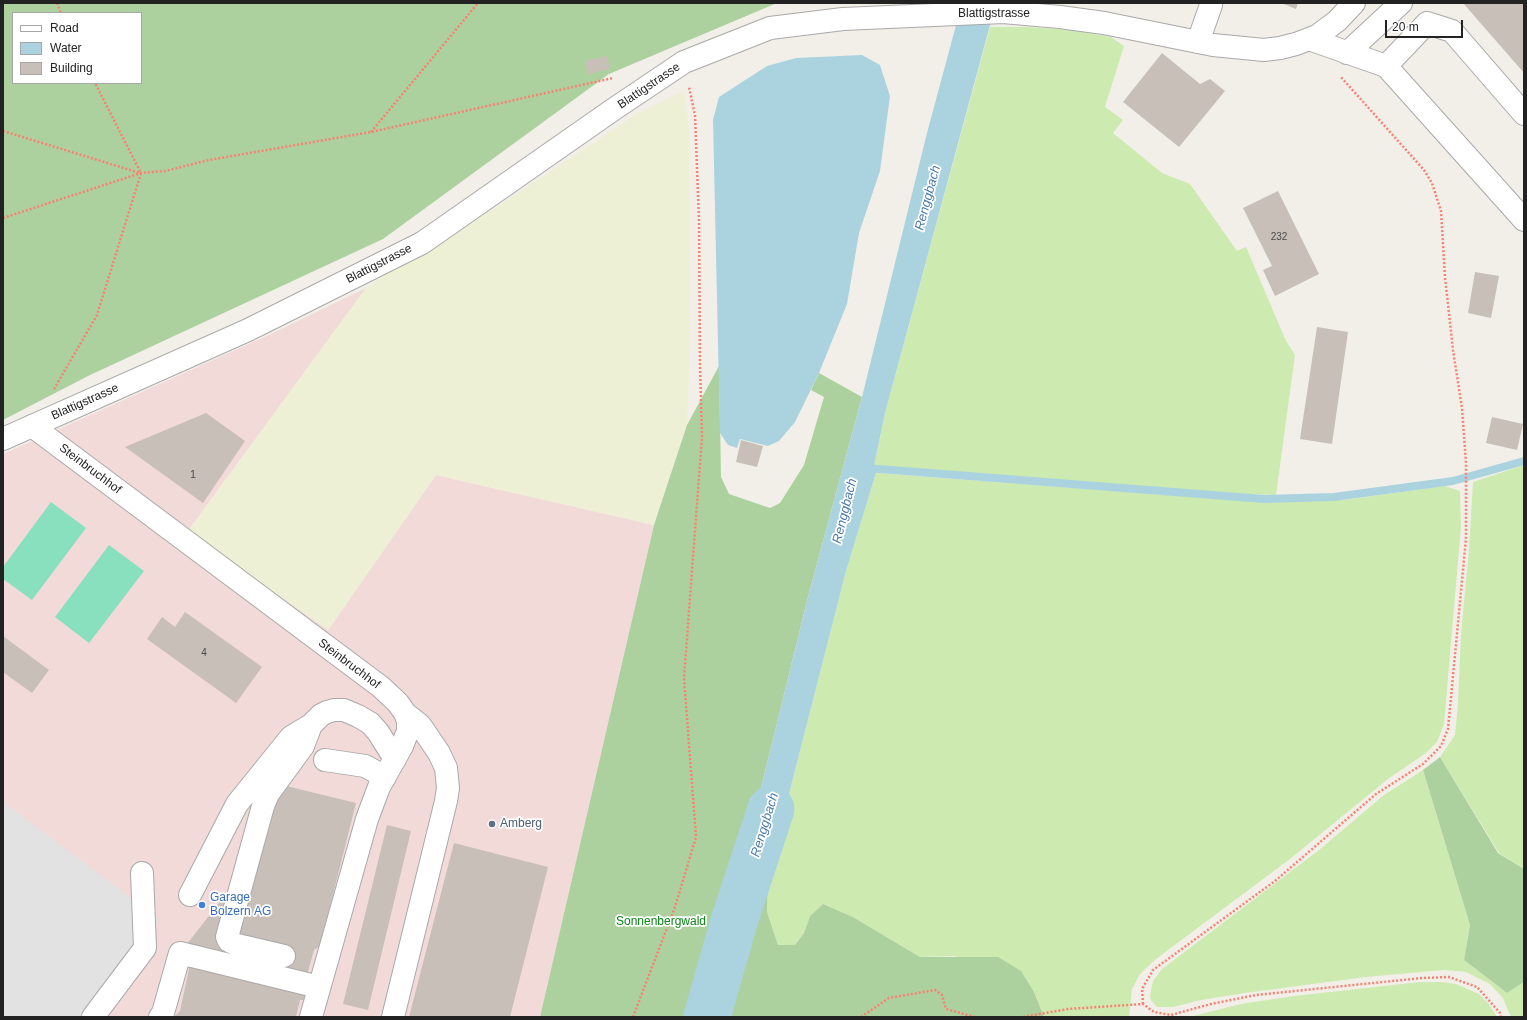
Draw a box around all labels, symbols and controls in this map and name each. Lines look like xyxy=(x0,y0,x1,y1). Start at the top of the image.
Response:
street label: Blattigstrasse xyxy=(958,7,1030,21)
legend xyxy=(12,12,142,84)
scale bar xyxy=(1387,12,1465,38)
text: 20 m xyxy=(1392,20,1419,34)
text: Road xyxy=(50,21,79,35)
text: Water xyxy=(50,41,82,55)
street label: Blattigstrasse xyxy=(615,60,683,112)
text: Building xyxy=(50,61,93,75)
water label: Renggbach xyxy=(912,164,944,232)
house number: 232 xyxy=(1271,231,1287,243)
street label: Blattigstrasse xyxy=(344,241,414,287)
street label: Blattigstrasse xyxy=(49,381,121,423)
street label: Steinbruchhof xyxy=(56,441,124,497)
house number: 1 xyxy=(190,469,196,481)
water label: Renggbach xyxy=(829,477,861,545)
street label: Steinbruchhof xyxy=(315,636,383,692)
house number: 4 xyxy=(201,647,207,659)
water label: Renggbach xyxy=(748,791,782,859)
place label: Amberg xyxy=(500,817,542,831)
marker: Amberg xyxy=(487,819,497,829)
place label: Garage Bolzern AG xyxy=(210,891,271,919)
marker: Garage Bolzern AG xyxy=(197,900,207,910)
park label: Sonnenbergwald xyxy=(616,915,706,929)

